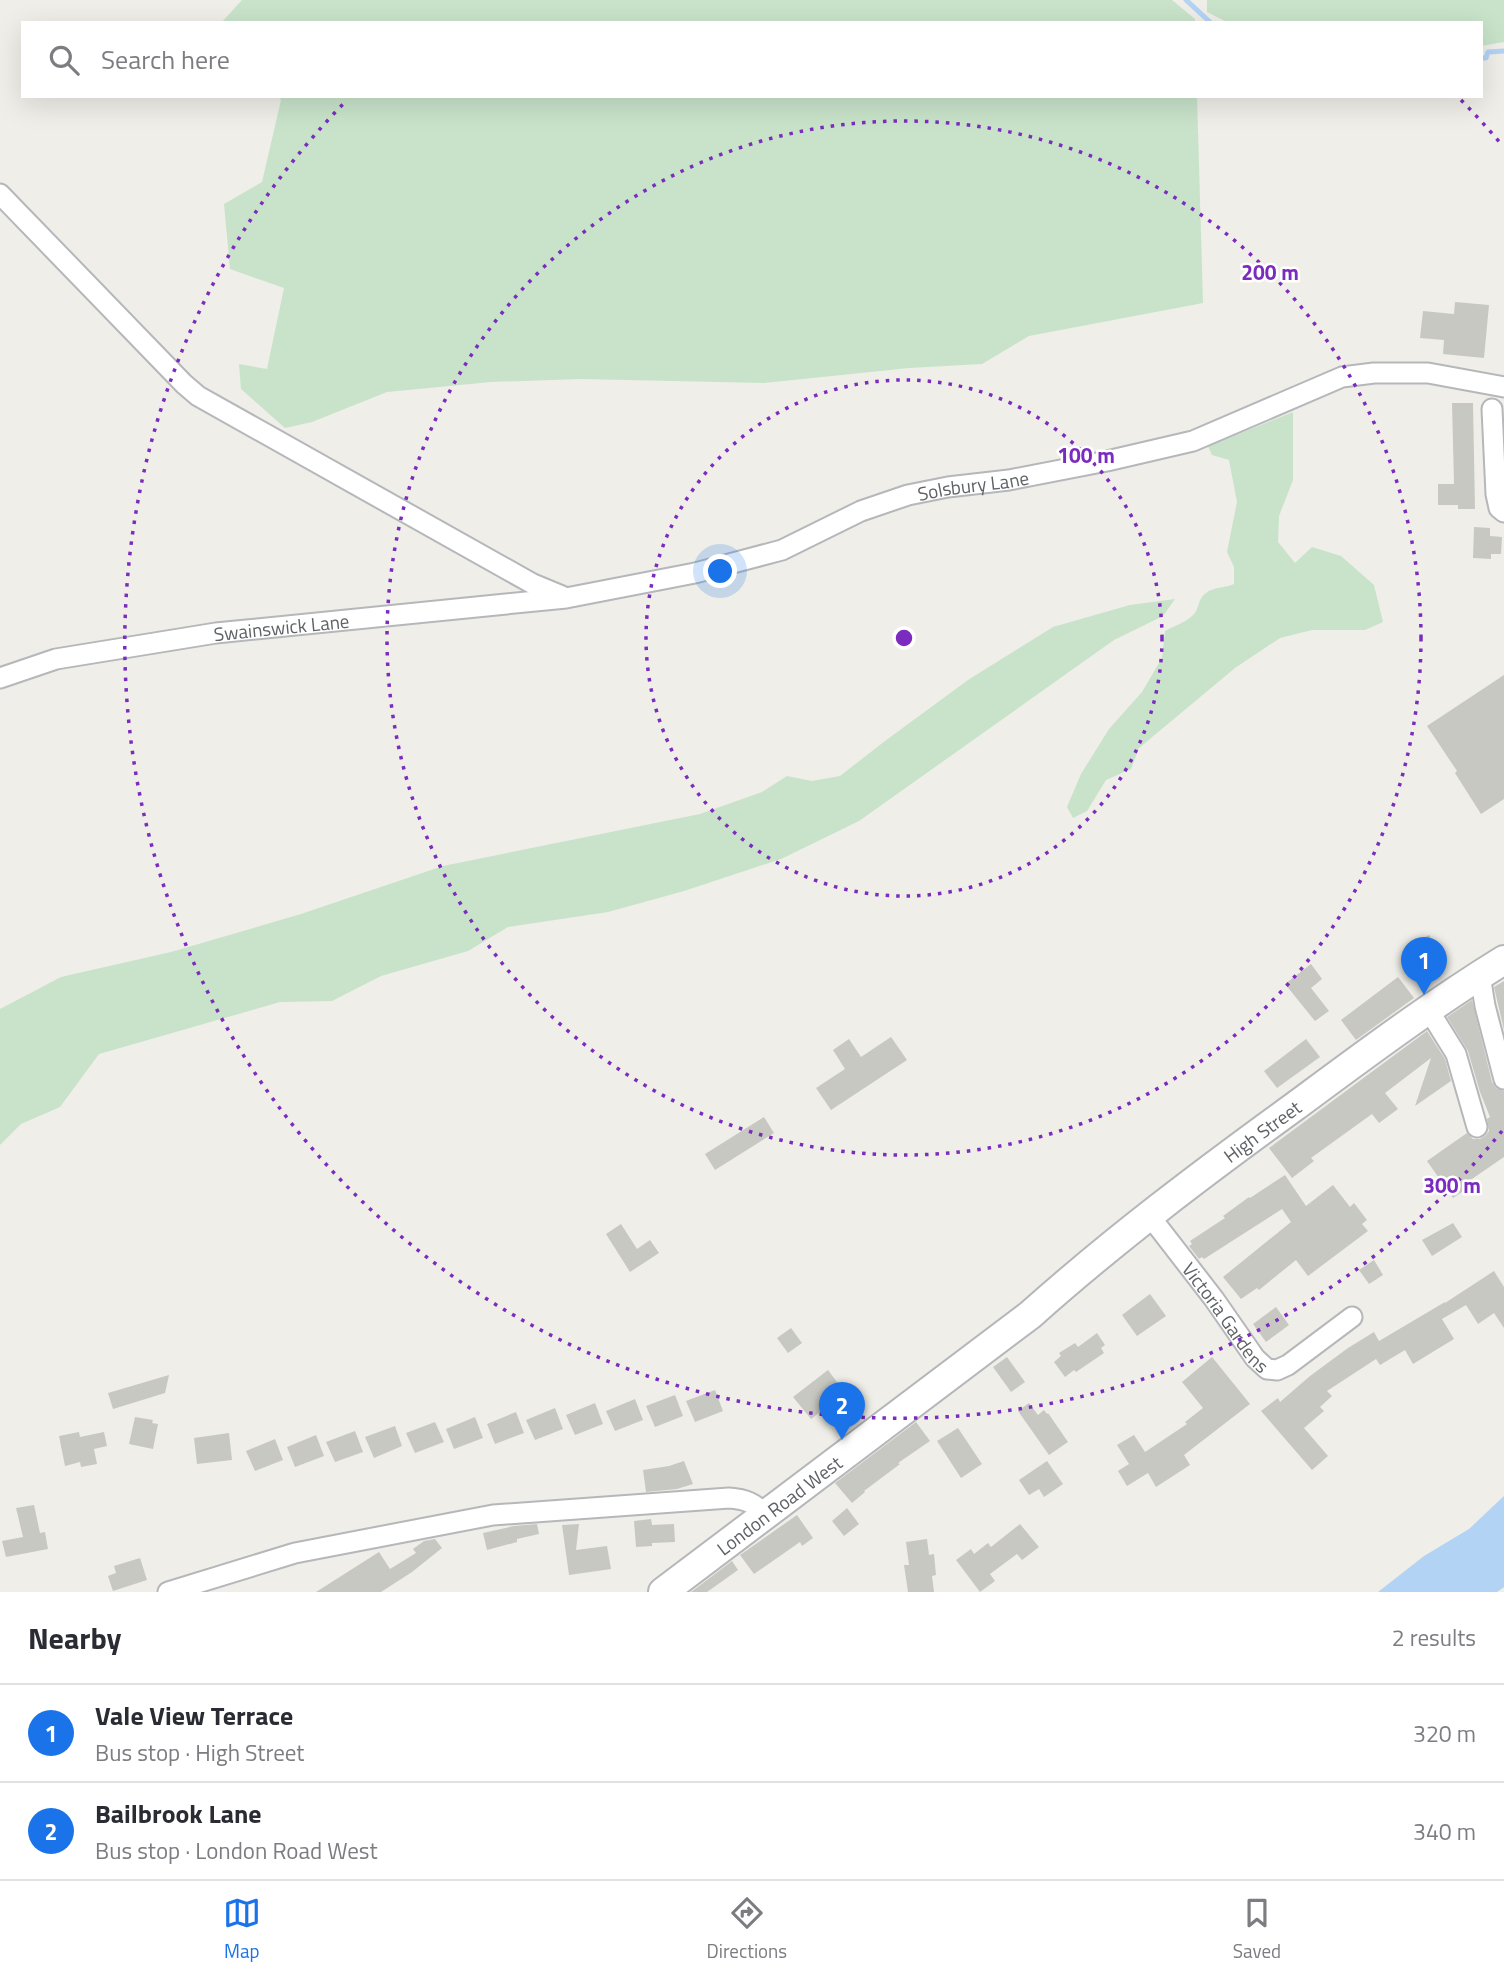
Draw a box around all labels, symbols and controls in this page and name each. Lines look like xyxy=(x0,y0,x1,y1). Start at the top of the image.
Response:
search box xyxy=(21,21,1483,98)
text: Search here xyxy=(101,40,230,79)
icon: search xyxy=(45,41,83,79)
text: 200 m xyxy=(1241,256,1299,288)
text: 100 m xyxy=(1057,439,1115,471)
street label: Solsbury Lane xyxy=(915,462,1031,507)
your location xyxy=(703,554,737,588)
street label: Swainswick Lane xyxy=(212,605,350,648)
centre of rings xyxy=(892,626,916,650)
pin: 1 xyxy=(1401,937,1447,995)
street label: High Street xyxy=(1217,1092,1307,1169)
text: 300 m xyxy=(1423,1169,1481,1201)
street label: Victoria Gardens xyxy=(1176,1256,1276,1379)
pin: 2 xyxy=(819,1382,865,1440)
street label: London Road West xyxy=(710,1447,848,1562)
text: Nearby xyxy=(28,1615,121,1661)
text: 2 results xyxy=(1392,1620,1476,1655)
text: Vale View Terrace xyxy=(95,1696,293,1735)
text: 1 xyxy=(45,1716,57,1751)
text: 320 m xyxy=(1413,1716,1476,1751)
text: Bus stop · High Street xyxy=(95,1735,304,1770)
text: Bailbrook Lane xyxy=(95,1794,262,1833)
text: 2 xyxy=(45,1814,57,1849)
text: 340 m xyxy=(1413,1814,1476,1849)
text: Bus stop · London Road West xyxy=(95,1833,378,1868)
tab: Map xyxy=(223,1894,261,1965)
tab: Directions xyxy=(707,1894,787,1965)
tab: Saved xyxy=(1233,1894,1281,1965)

